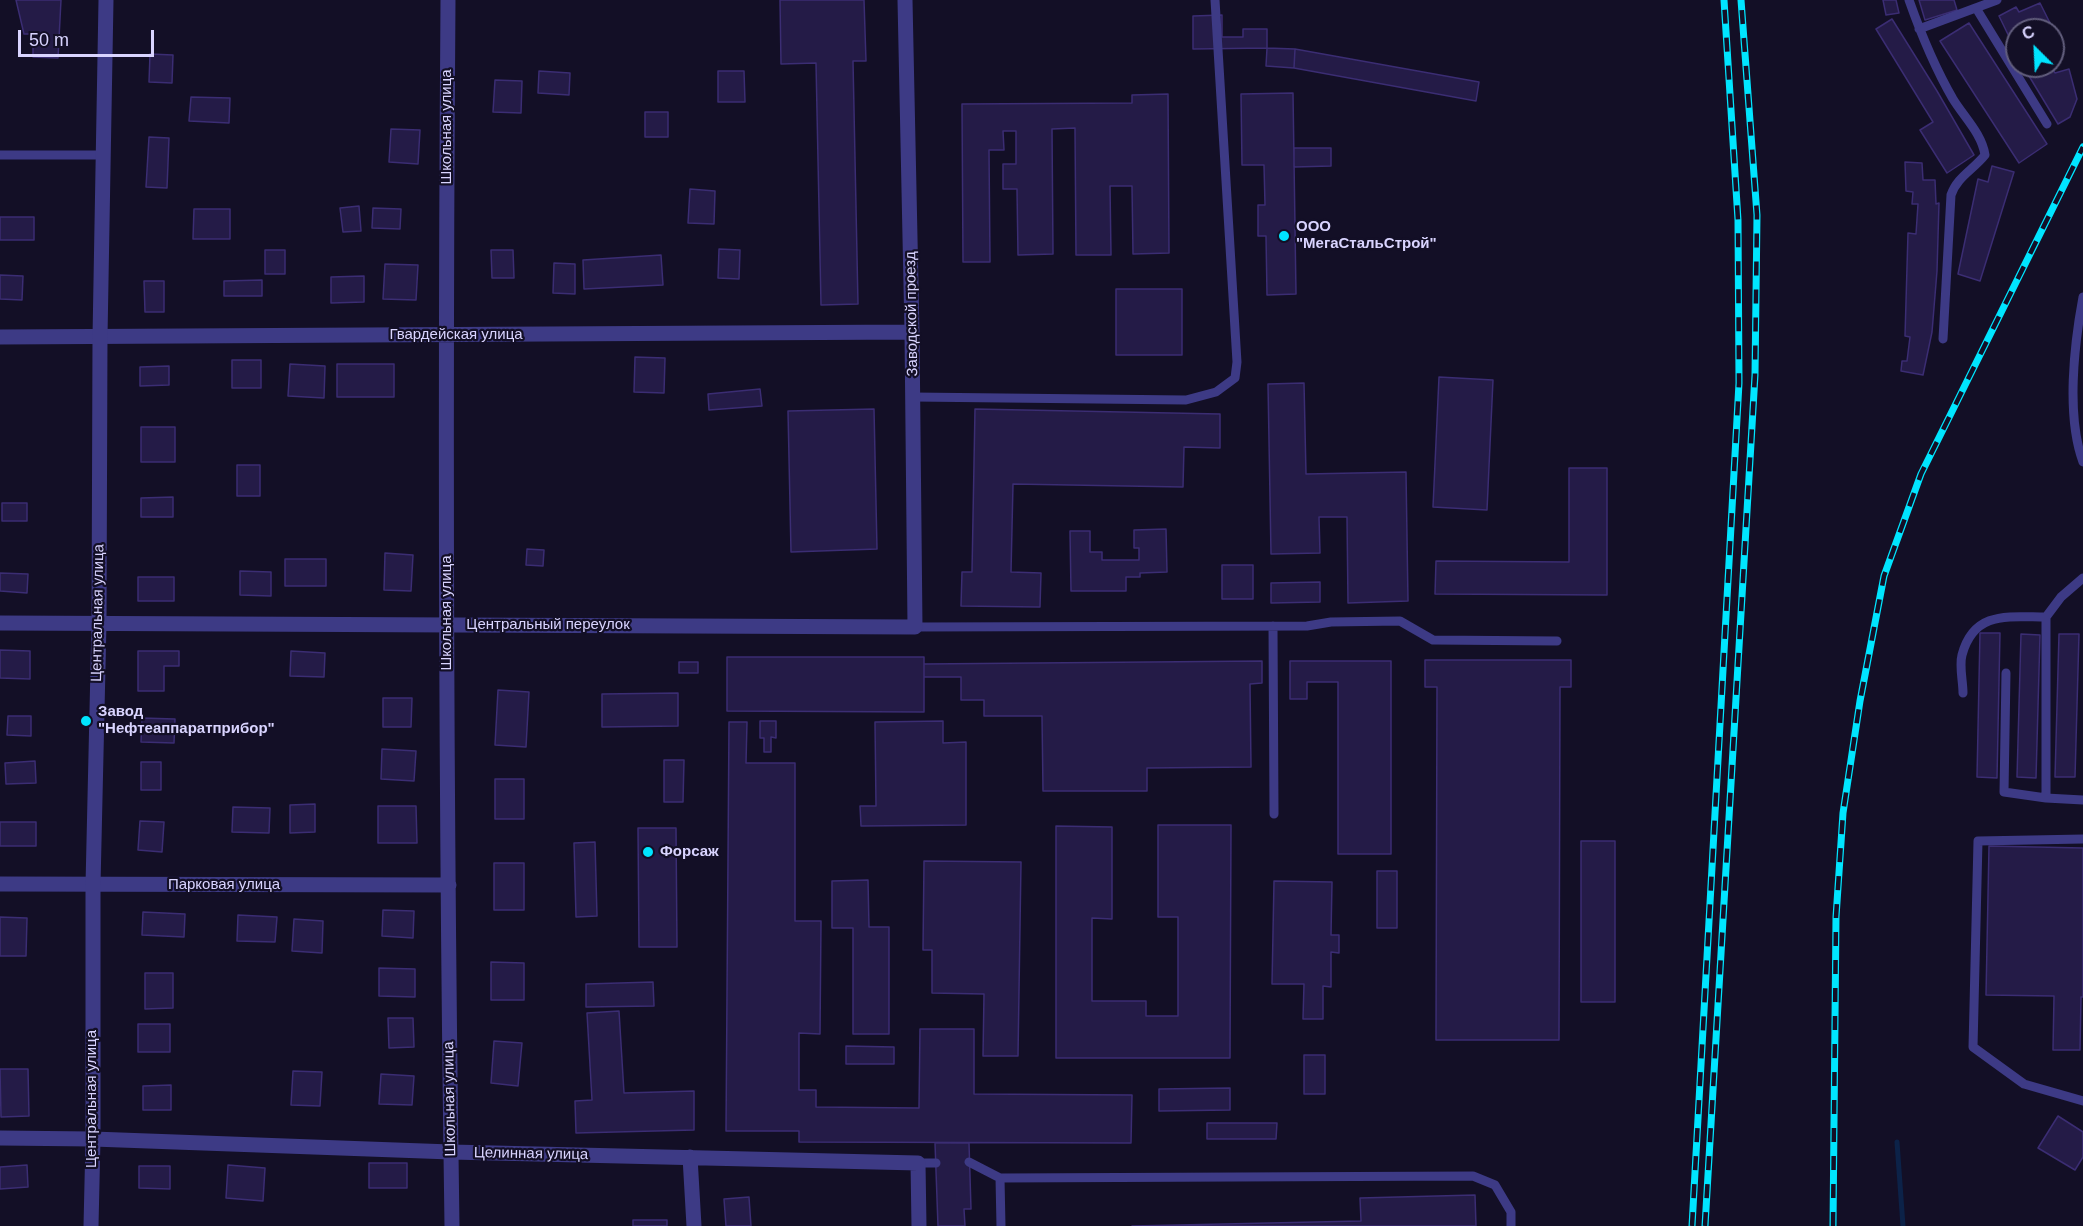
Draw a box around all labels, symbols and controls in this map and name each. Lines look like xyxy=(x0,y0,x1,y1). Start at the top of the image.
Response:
scale bar xyxy=(21,18,158,56)
north arrow xyxy=(2005,18,2065,78)
text: С xyxy=(2020,23,2037,43)
text: 50 m xyxy=(29,30,69,50)
street label: Школьная улица xyxy=(438,69,456,185)
place label: ООО "МегаСтальСтрой" xyxy=(1296,218,1437,253)
marker: ООО "МегаСтальСтрой" xyxy=(1277,229,1291,243)
street label: Заводской проезд xyxy=(902,251,922,377)
street label: Гвардейская улица xyxy=(389,326,523,344)
street label: Центральная улица xyxy=(88,544,108,682)
street label: Школьная улица xyxy=(438,555,456,671)
street label: Центральный переулок xyxy=(466,616,630,634)
place label: Завод "Нефтеаппаратприбор" xyxy=(98,703,275,738)
marker: Завод "Нефтеаппаратприбор" xyxy=(79,714,93,728)
place label: Форсаж xyxy=(660,843,719,861)
marker: Форсаж xyxy=(641,845,655,859)
street label: Парковая улица xyxy=(168,876,280,894)
street label: Центральная улица xyxy=(83,1030,101,1168)
street label: Школьная улица xyxy=(440,1041,460,1157)
street label: Целинная улица xyxy=(474,1144,588,1164)

